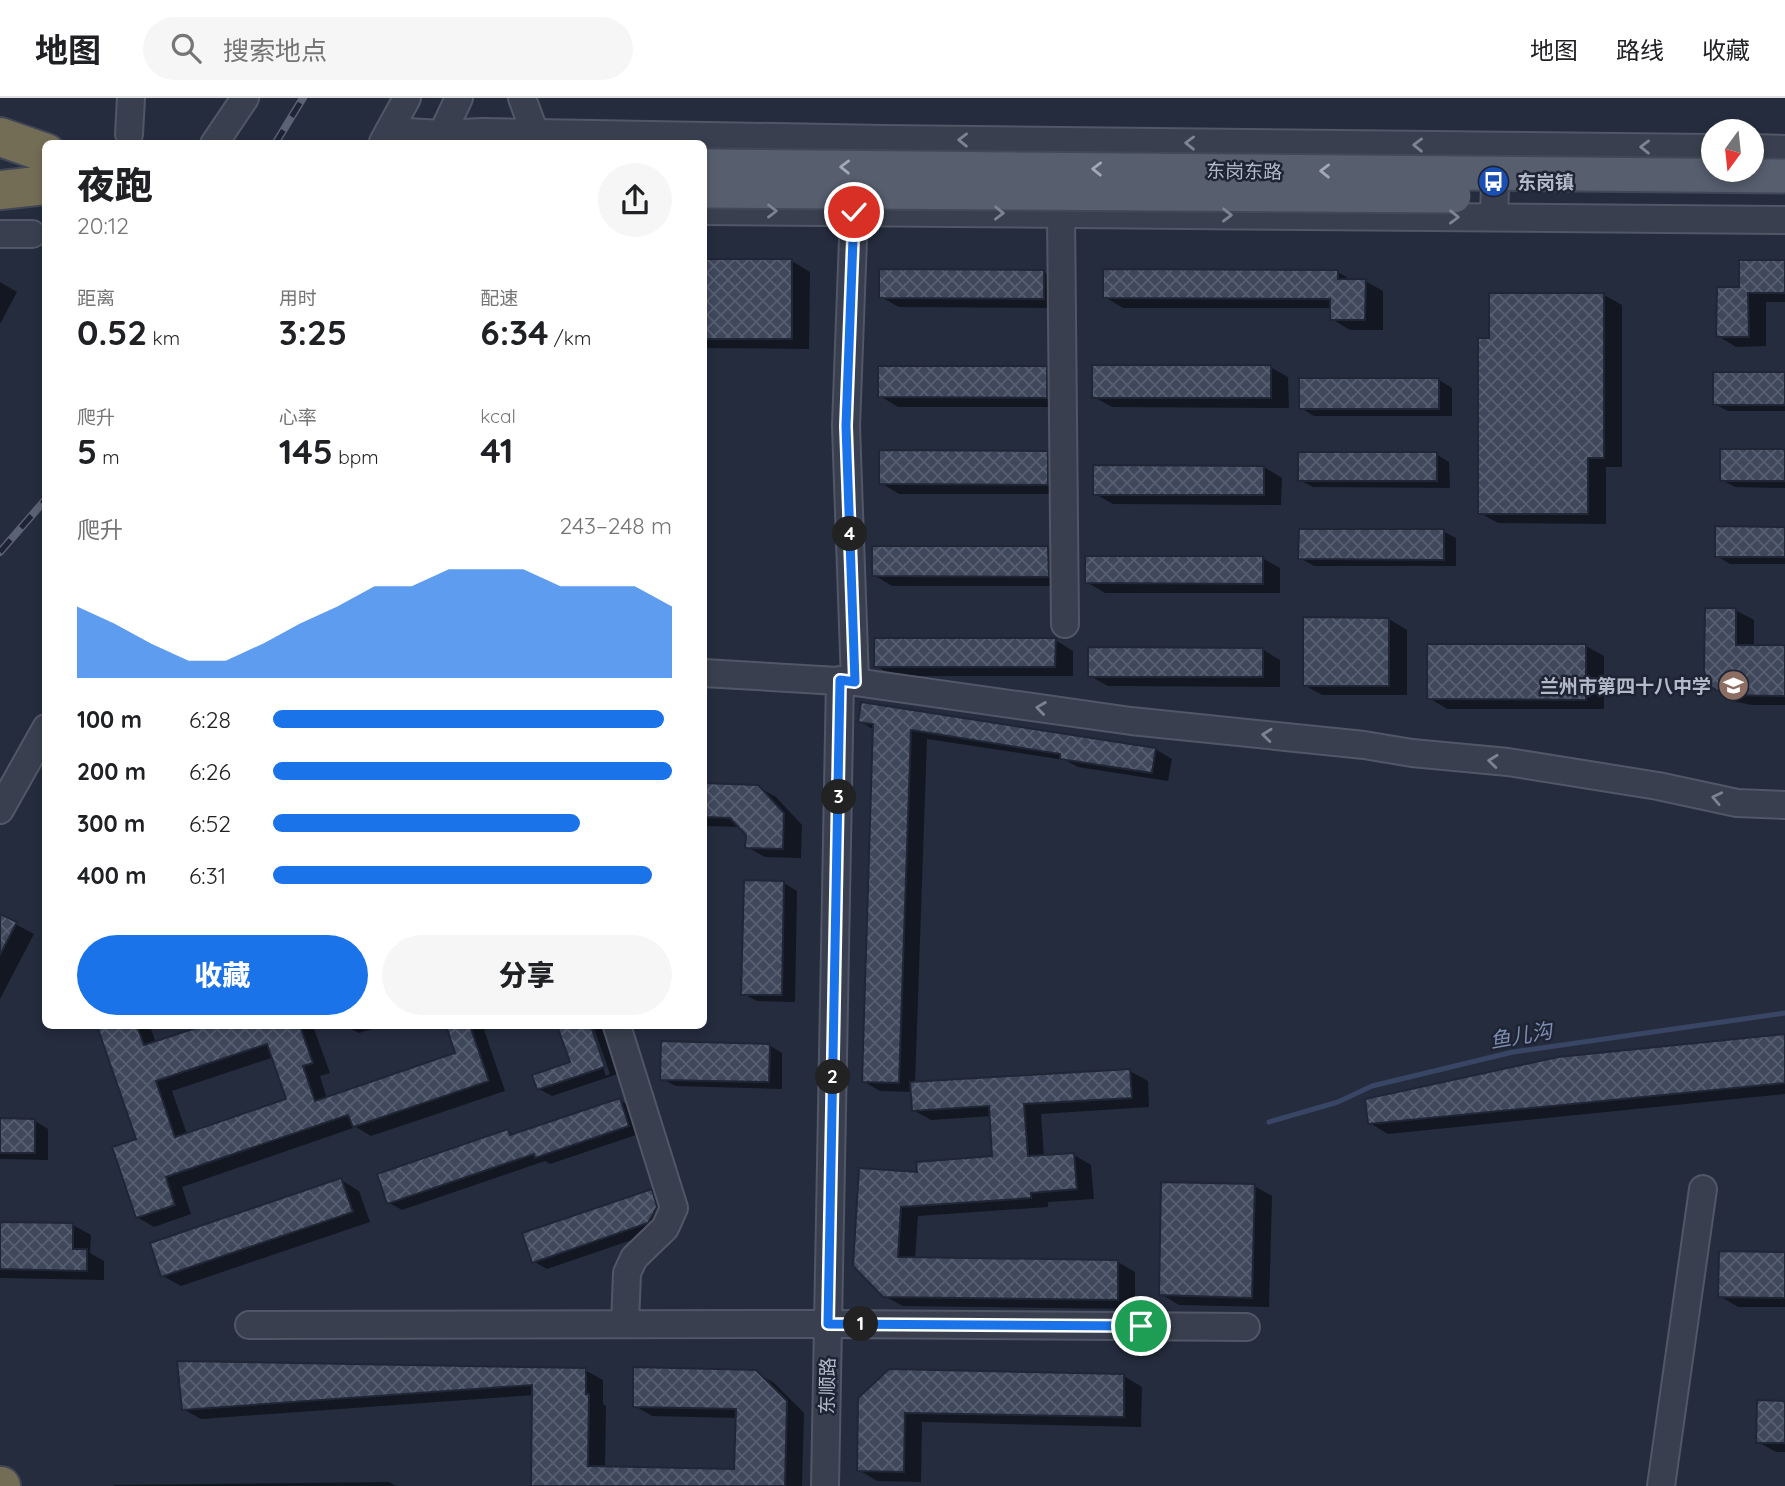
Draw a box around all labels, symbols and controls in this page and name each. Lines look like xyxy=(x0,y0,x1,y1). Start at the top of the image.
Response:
search box xyxy=(143,17,633,80)
text: 地图 xyxy=(35,29,101,70)
icon: search xyxy=(167,29,205,67)
text: 搜索地点 xyxy=(223,34,327,67)
text: 地图 xyxy=(1530,35,1578,65)
text: 路线 xyxy=(1616,35,1664,65)
text: 收藏 xyxy=(1702,35,1750,65)
north arrow xyxy=(1701,119,1764,182)
map controls xyxy=(1701,119,1764,182)
one-way arrow xyxy=(957,132,967,148)
one-way arrow xyxy=(1184,135,1195,150)
one-way arrow xyxy=(1412,137,1422,153)
one-way arrow xyxy=(1639,139,1650,155)
street label: 东岗东路 xyxy=(1206,158,1282,184)
one-way arrow xyxy=(840,159,850,175)
text: 夜跑 xyxy=(77,161,153,209)
one-way arrow xyxy=(1092,161,1102,177)
button: share xyxy=(598,163,672,237)
one-way arrow xyxy=(1319,163,1330,179)
bus stop icon: 东岗镇 xyxy=(1477,165,1511,199)
place label: 东岗镇 xyxy=(1517,170,1574,194)
pin xyxy=(824,182,884,242)
icon: check xyxy=(835,193,873,231)
one-way arrow xyxy=(767,203,777,219)
one-way arrow xyxy=(994,205,1005,221)
one-way arrow xyxy=(1222,207,1232,223)
one-way arrow xyxy=(1449,209,1460,225)
text: 20:12 xyxy=(77,211,129,240)
text: 距离 xyxy=(77,286,115,310)
text: 用时 xyxy=(279,286,317,310)
text: 配速 xyxy=(480,286,518,310)
text: 0.52 xyxy=(77,310,147,354)
text: 3:25 xyxy=(279,310,347,354)
text: 6:34 xyxy=(480,310,549,354)
text: km xyxy=(147,326,180,350)
text: /km xyxy=(549,326,591,350)
text: kcal xyxy=(480,404,516,428)
text: 爬升 xyxy=(77,405,115,429)
text: 心率 xyxy=(279,405,317,429)
text: 41 xyxy=(480,428,513,472)
text: 5 xyxy=(77,429,97,473)
text: 145 xyxy=(279,429,333,473)
text: m xyxy=(97,445,120,469)
text: bpm xyxy=(333,445,379,469)
text: 243–248 m xyxy=(560,511,672,540)
text: 爬升 xyxy=(77,515,123,544)
pin: 4 xyxy=(832,516,868,551)
text: 4 xyxy=(844,521,855,545)
school or university icon: 兰州市第四十八中学 xyxy=(1717,669,1751,703)
place label: 兰州市第四十八中学 xyxy=(1540,674,1711,698)
one-way arrow xyxy=(1035,701,1047,716)
text: 100 m xyxy=(77,705,142,734)
text: 6:28 xyxy=(189,705,231,734)
one-way arrow xyxy=(1261,728,1272,743)
one-way arrow xyxy=(1487,753,1499,768)
text: 200 m xyxy=(77,757,146,786)
text: 6:26 xyxy=(189,757,231,786)
pin: 3 xyxy=(822,780,856,814)
text: 3 xyxy=(833,784,844,808)
one-way arrow xyxy=(1711,792,1723,807)
text: 300 m xyxy=(77,809,145,838)
text: 6:52 xyxy=(189,809,231,838)
text: 400 m xyxy=(77,861,146,890)
text: 6:31 xyxy=(189,861,226,890)
button: 收藏 xyxy=(77,935,368,1015)
button: 分享 xyxy=(382,935,672,1015)
water label: 鱼儿沟 xyxy=(1488,1016,1556,1053)
pin: 2 xyxy=(816,1060,850,1094)
text: 2 xyxy=(827,1064,838,1088)
pin xyxy=(1111,1296,1171,1356)
pin: 1 xyxy=(844,1306,878,1342)
icon: arrive xyxy=(1122,1307,1160,1345)
text: 1 xyxy=(857,1311,864,1335)
street label: 东顺路 xyxy=(815,1357,839,1415)

